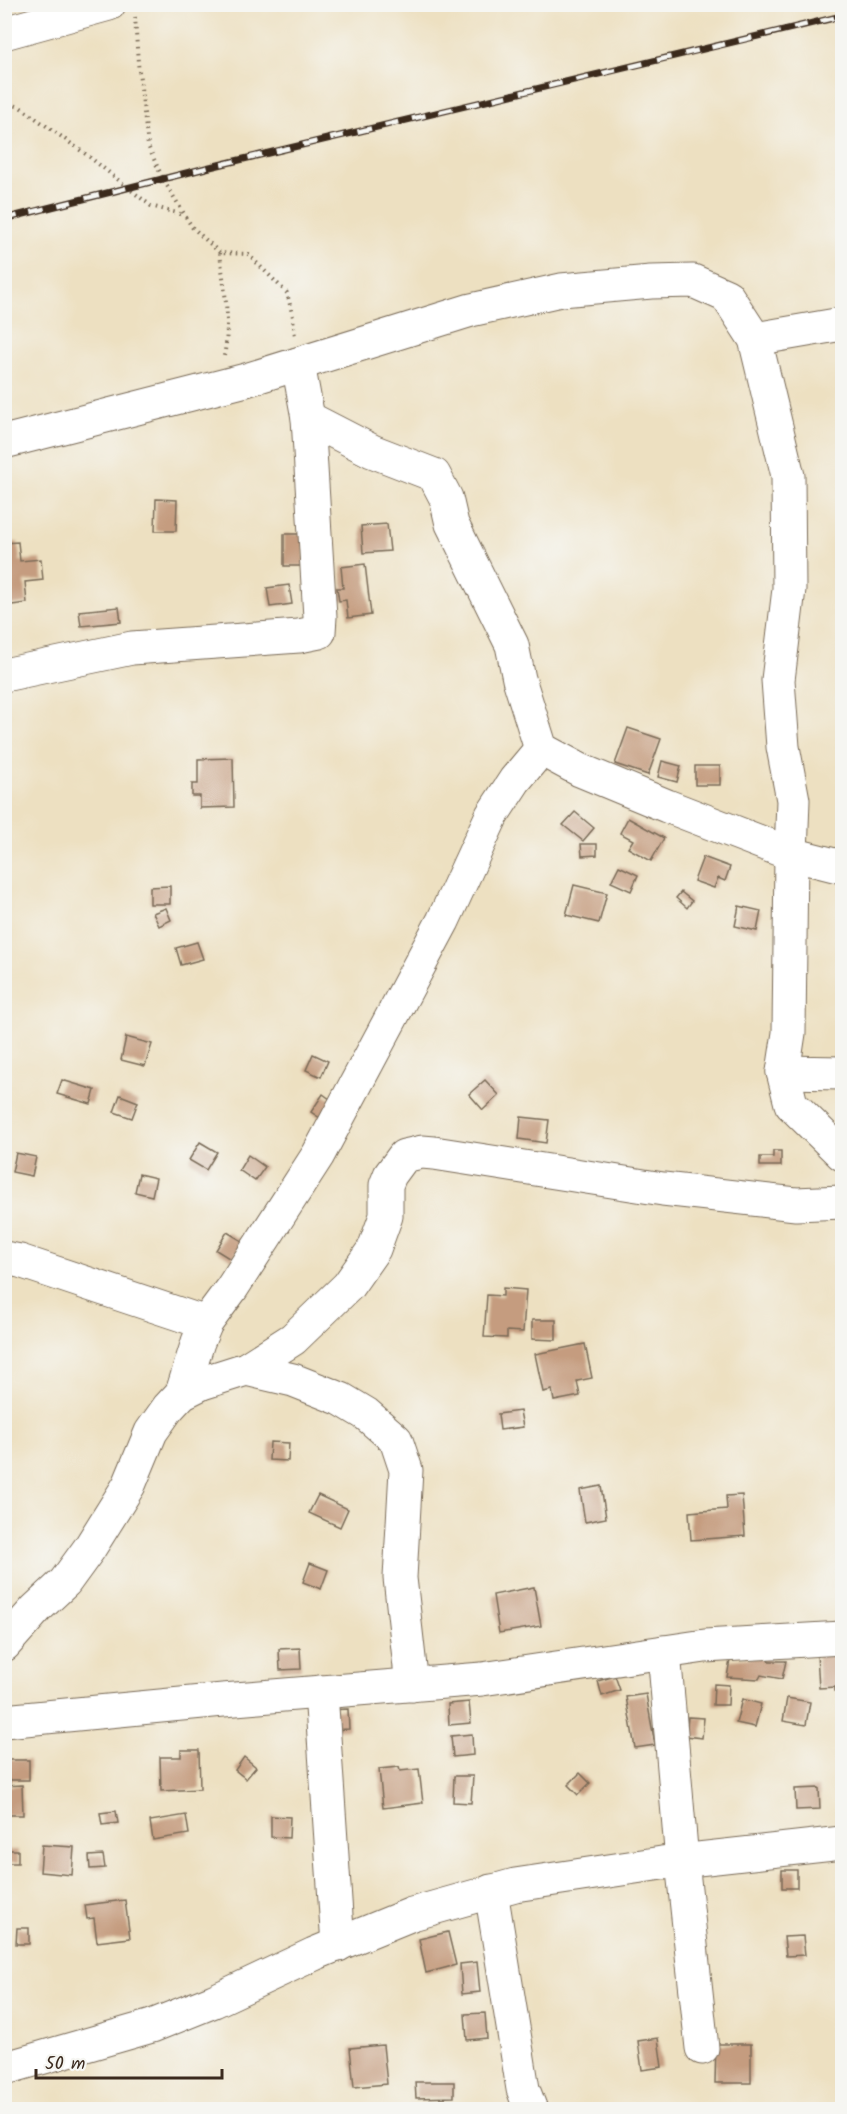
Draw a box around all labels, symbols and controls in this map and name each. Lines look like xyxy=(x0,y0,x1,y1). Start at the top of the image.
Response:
scale bar xyxy=(36,2042,222,2080)
text: 50 m xyxy=(45,2050,85,2079)

